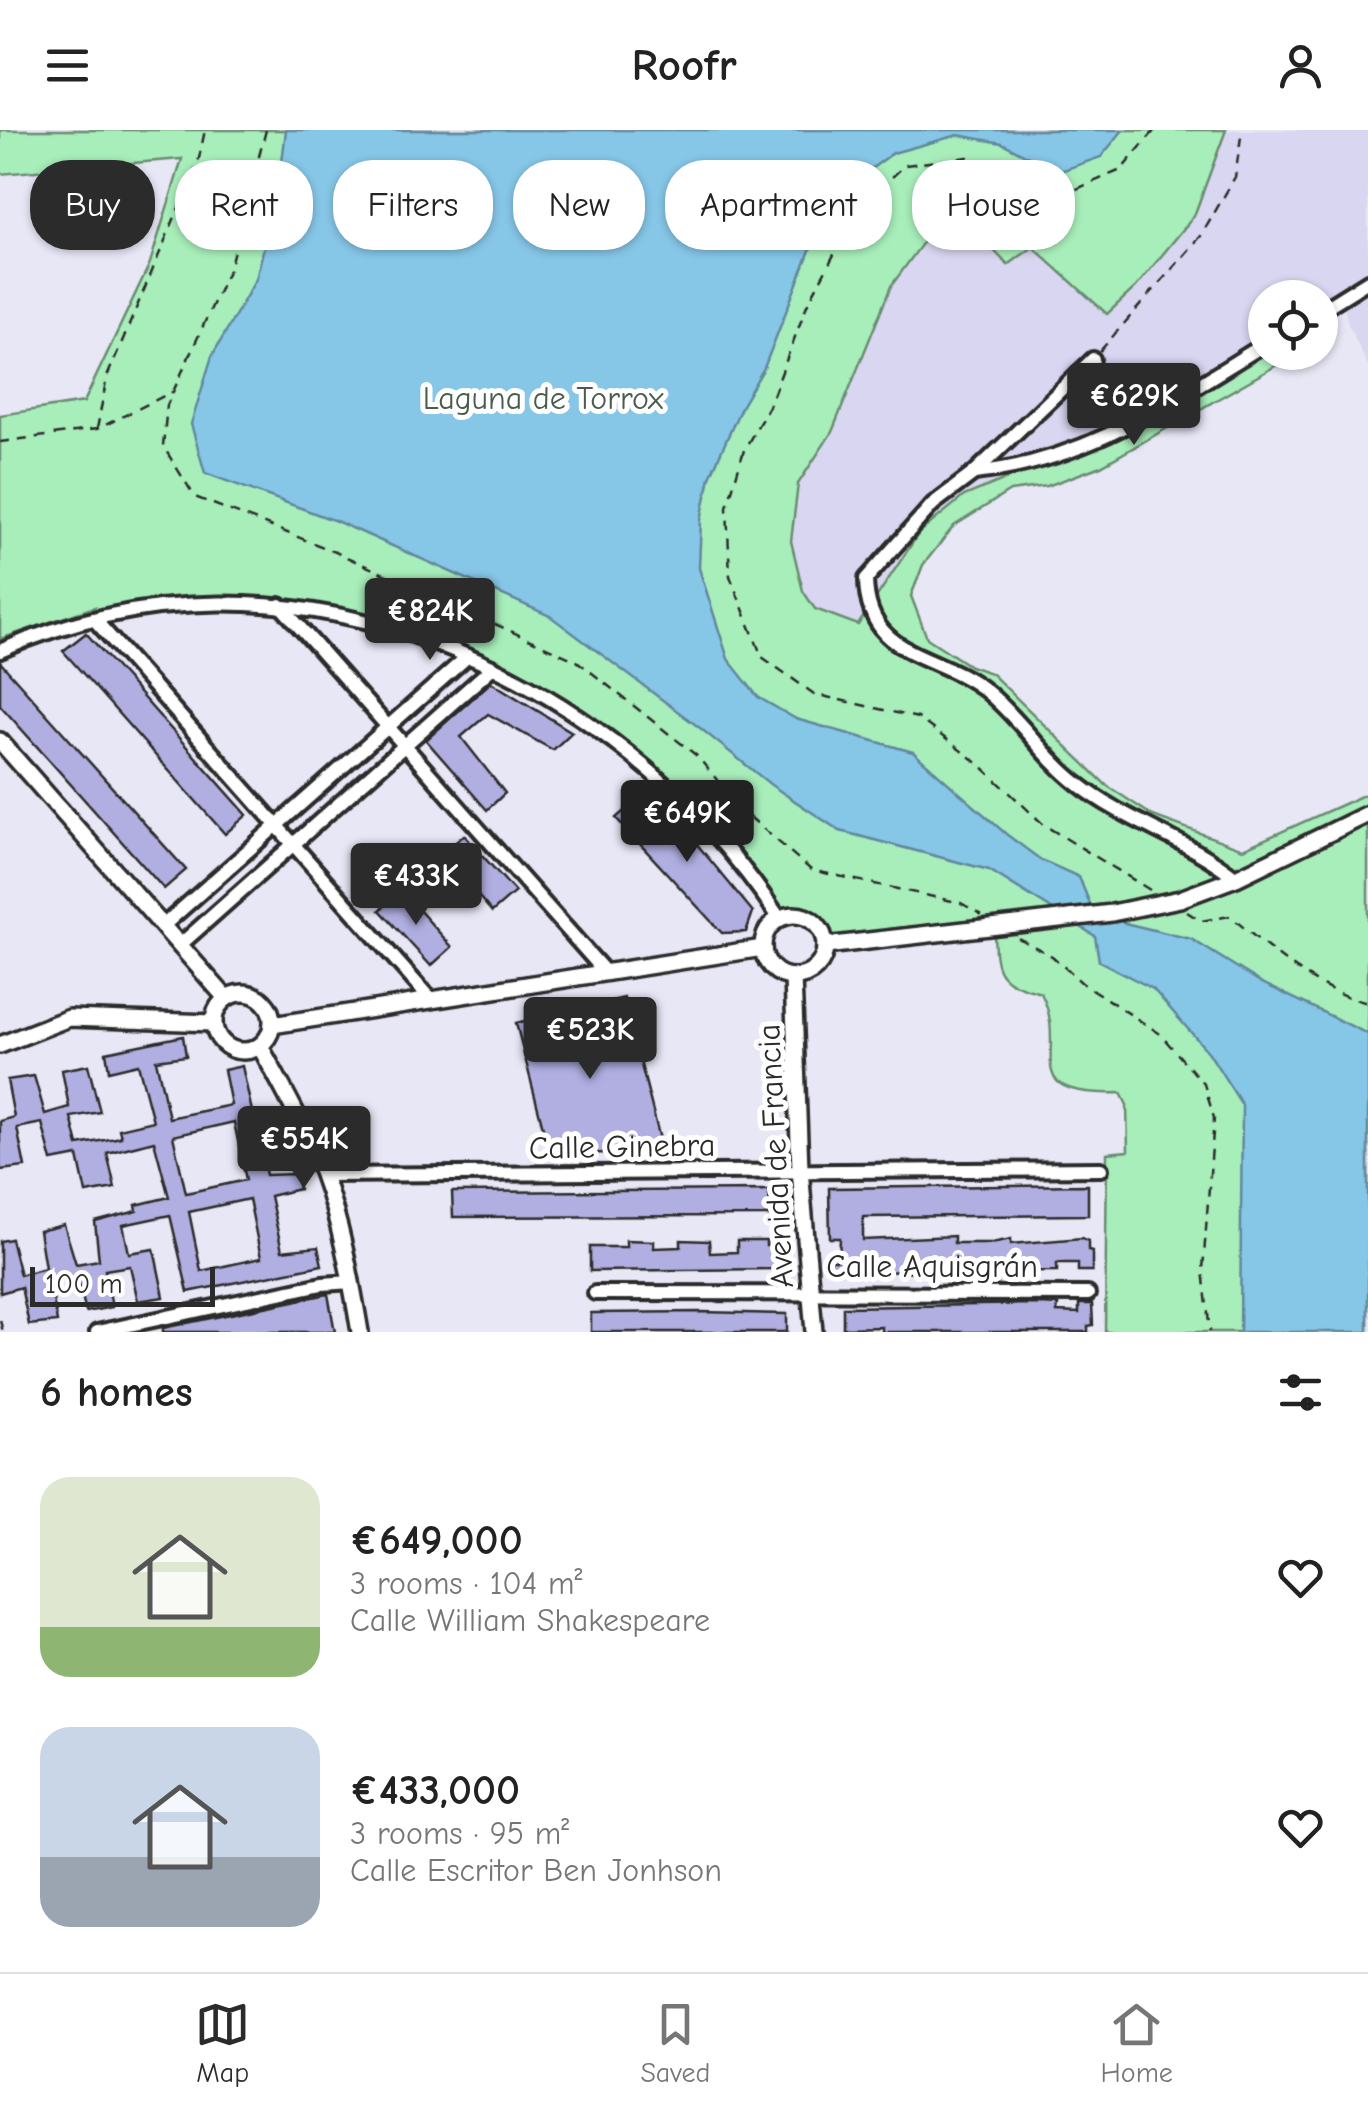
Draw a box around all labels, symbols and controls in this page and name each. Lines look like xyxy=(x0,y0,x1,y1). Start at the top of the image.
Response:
icon: menu xyxy=(40,38,95,93)
icon: person xyxy=(1273,38,1328,93)
text: Roofr xyxy=(631,39,737,91)
chip: Buy xyxy=(30,160,155,250)
chip: Rent xyxy=(175,160,313,250)
chip: Filters xyxy=(333,160,493,250)
chip: New xyxy=(513,160,645,250)
chip: Apartment xyxy=(665,160,892,250)
chip: House xyxy=(912,160,1075,250)
map controls xyxy=(1248,280,1338,370)
button: locate xyxy=(1248,280,1338,370)
pin: €629K xyxy=(1064,363,1204,448)
text: €629K xyxy=(1089,377,1179,414)
park label: Laguna de Torrox xyxy=(423,380,664,417)
pin: €824K xyxy=(360,578,500,663)
text: €824K xyxy=(387,592,473,629)
pin: €649K xyxy=(617,780,757,865)
text: €649K xyxy=(643,794,731,831)
pin: €433K xyxy=(346,843,486,928)
text: €433K xyxy=(373,857,459,894)
pin: €523K xyxy=(520,997,660,1082)
text: €523K xyxy=(546,1011,634,1048)
street label: Avenida de Francia xyxy=(750,1023,801,1289)
pin: €554K xyxy=(234,1106,374,1191)
text: €554K xyxy=(259,1120,349,1157)
street label: Calle Ginebra xyxy=(528,1126,716,1167)
street label: Calle Aquisgrán xyxy=(826,1248,1038,1285)
scale bar xyxy=(30,1262,215,1306)
text: 100 m xyxy=(45,1268,123,1300)
icon: filters xyxy=(1273,1365,1328,1420)
text: 6 homes xyxy=(40,1368,193,1417)
text: €649,000 xyxy=(350,1516,523,1565)
icon: home xyxy=(120,1517,240,1637)
icon: heart xyxy=(1273,1550,1328,1605)
text: 3 rooms · 104 m² xyxy=(350,1565,582,1602)
text: Calle William Shakespeare xyxy=(350,1602,710,1639)
text: €433,000 xyxy=(350,1766,520,1815)
icon: home xyxy=(120,1767,240,1887)
icon: heart xyxy=(1273,1800,1328,1855)
text: 3 rooms · 95 m² xyxy=(350,1815,569,1852)
text: Calle Escritor Ben Jonhson xyxy=(350,1852,722,1889)
tab: Map xyxy=(195,1997,250,2089)
tab: Saved xyxy=(640,1997,710,2089)
tab: Home xyxy=(1101,1997,1173,2089)

